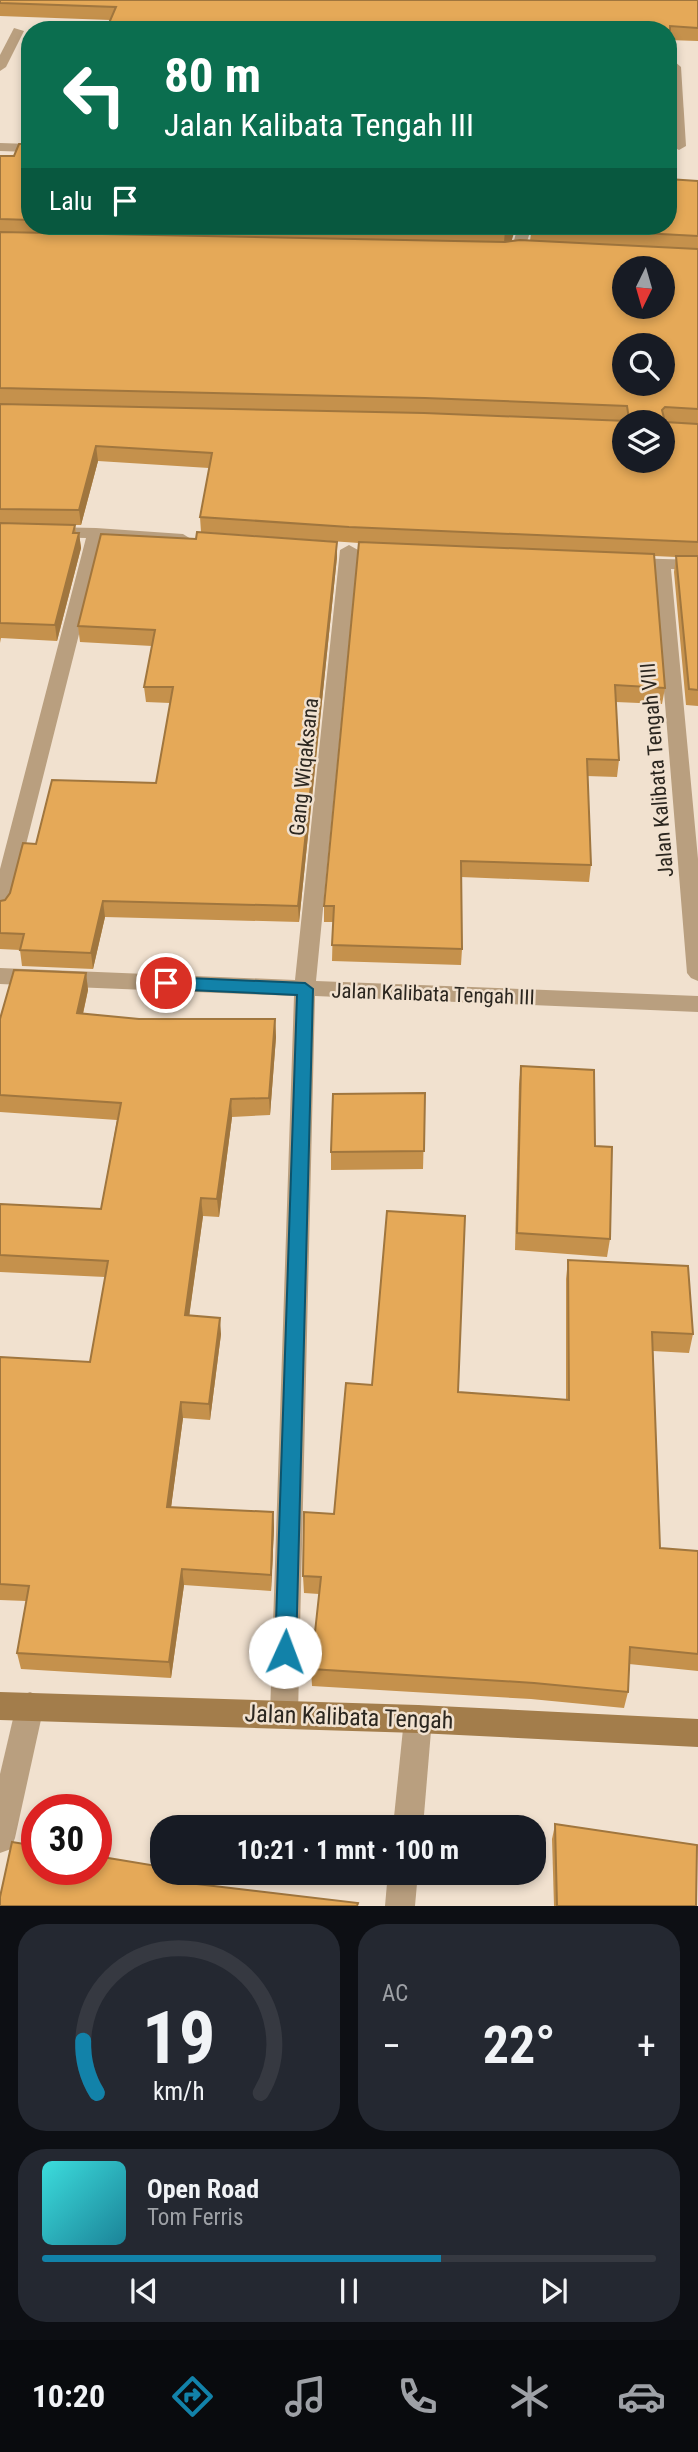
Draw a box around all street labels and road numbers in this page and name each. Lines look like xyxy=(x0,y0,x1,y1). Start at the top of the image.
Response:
street label: Jalan Kalibata Tengah VIII xyxy=(636,662,678,878)
street label: Gang Wiqaksana xyxy=(285,697,323,837)
street label: Jalan Kalibata Tengah III xyxy=(331,978,535,1010)
street label: Jalan Kalibata Tengah xyxy=(244,1699,454,1735)

